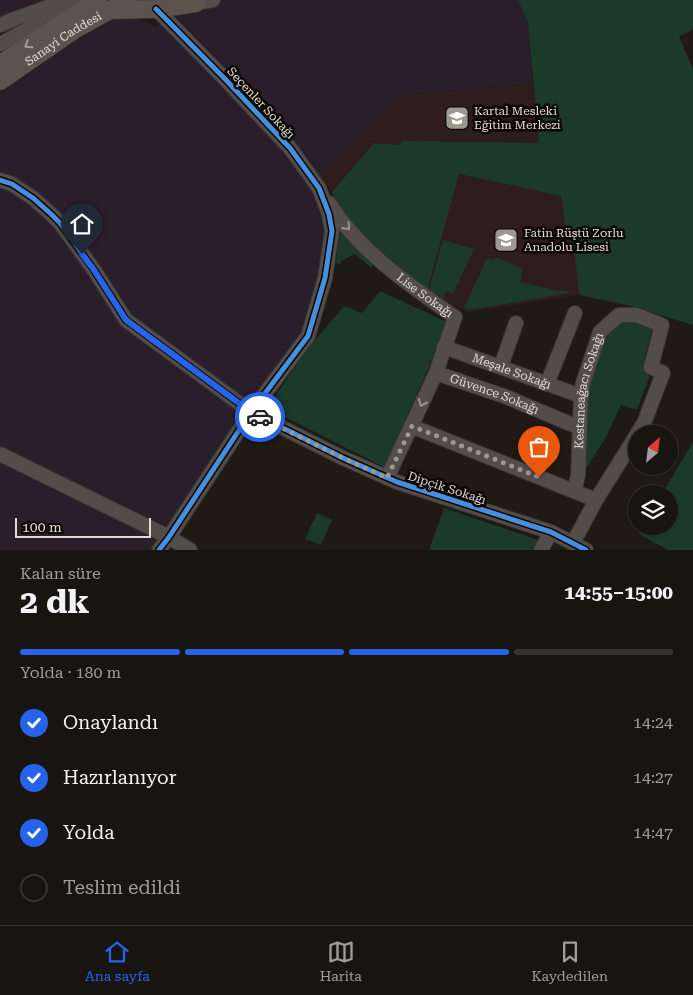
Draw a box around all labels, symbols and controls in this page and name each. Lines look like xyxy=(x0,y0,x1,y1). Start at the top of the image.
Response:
street label: Sanayi Caddesi xyxy=(22,9,104,69)
one-way arrow xyxy=(24,39,33,48)
street label: Seçenler Sokağı xyxy=(224,64,298,142)
place label: Kartal Mesleki Eğitim Merkezi xyxy=(474,104,561,132)
school or university icon: Kartal Mesleki Eğitim Merkezi xyxy=(444,105,470,131)
pin xyxy=(61,203,103,254)
icon: home xyxy=(68,210,96,238)
one-way arrow xyxy=(341,222,350,231)
place label: Fatin Rüştü Zorlu Anadolu Lisesi xyxy=(524,226,624,254)
school or university icon: Fatin Rüştü Zorlu Anadolu Lisesi xyxy=(493,227,519,253)
street label: Lise Sokağı xyxy=(394,270,456,321)
street label: Kestaneağacı Sokağı xyxy=(572,331,606,449)
street label: Meşale Sokağı xyxy=(471,351,553,392)
street label: Güvence Sokağı xyxy=(448,371,541,417)
courier xyxy=(235,392,285,442)
one-way arrow xyxy=(418,398,428,407)
icon: car xyxy=(246,403,274,431)
north arrow xyxy=(628,425,678,475)
map controls xyxy=(628,425,678,535)
pin xyxy=(518,426,560,477)
icon: bag xyxy=(525,433,553,461)
street label: Dipçik Sokağı xyxy=(406,469,488,507)
button: layers xyxy=(628,485,678,535)
scale bar xyxy=(15,515,151,538)
text: 100 m xyxy=(22,519,62,535)
text: Kalan süre xyxy=(20,564,101,583)
text: 14:55–15:00 xyxy=(564,581,673,604)
text: 2 dk xyxy=(20,583,89,621)
text: Yolda · 180 m xyxy=(20,663,121,682)
icon: check xyxy=(20,709,48,737)
text: Onaylandı xyxy=(63,711,158,734)
text: 14:24 xyxy=(633,713,673,732)
icon: check xyxy=(20,764,48,792)
text: Hazırlanıyor xyxy=(63,766,177,789)
text: 14:27 xyxy=(633,768,673,787)
icon: check xyxy=(20,819,48,847)
text: Yolda xyxy=(63,821,115,844)
text: 14:47 xyxy=(633,823,673,842)
text: Teslim edildi xyxy=(63,876,181,899)
tab: Ana sayfa xyxy=(85,938,150,984)
tab: Harita xyxy=(320,938,362,984)
tab: Kaydedilen xyxy=(532,938,608,984)

